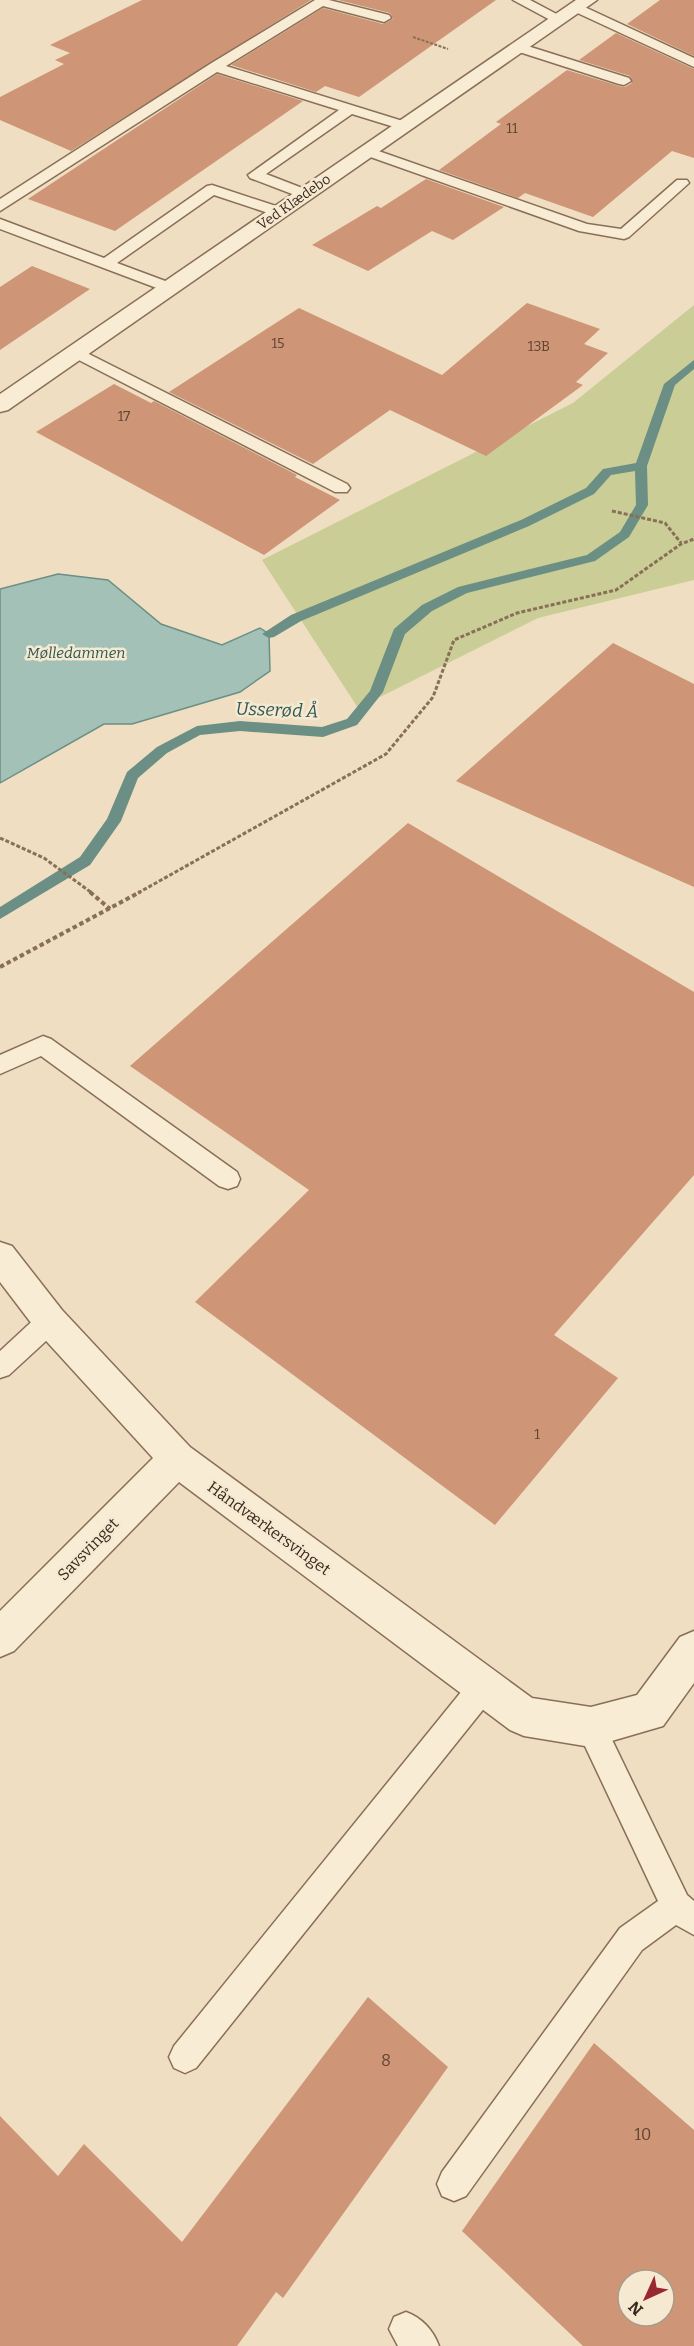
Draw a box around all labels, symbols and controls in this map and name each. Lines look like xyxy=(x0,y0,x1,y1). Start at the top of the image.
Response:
house number: 11 xyxy=(506,120,518,137)
street label: Ved Klædebo xyxy=(254,171,334,233)
house number: 15 xyxy=(271,335,285,352)
house number: 13B xyxy=(528,338,550,355)
house number: 17 xyxy=(118,408,130,425)
water label: Mølledammen xyxy=(27,644,125,662)
water label: Usserød Å xyxy=(235,698,319,722)
house number: 1 xyxy=(534,1426,540,1443)
street label: Håndværkersvinget xyxy=(204,1477,334,1579)
street label: Savsvinget xyxy=(54,1514,123,1584)
house number: 8 xyxy=(381,2051,391,2070)
house number: 10 xyxy=(635,2125,651,2144)
north arrow xyxy=(616,2268,676,2328)
text: N xyxy=(625,2297,647,2319)

